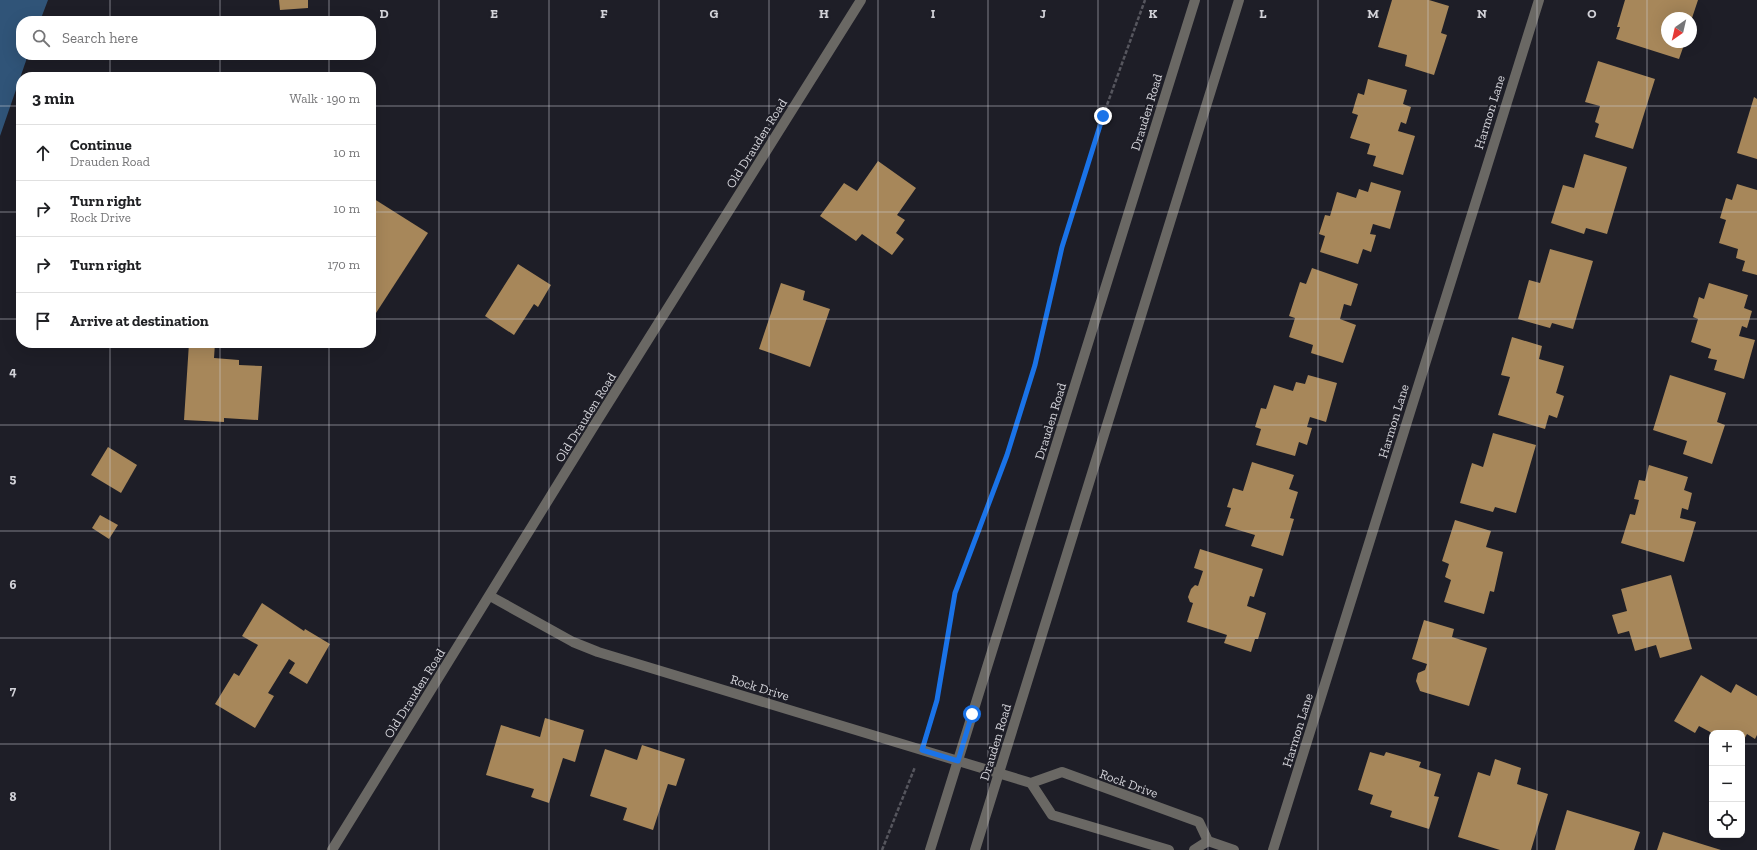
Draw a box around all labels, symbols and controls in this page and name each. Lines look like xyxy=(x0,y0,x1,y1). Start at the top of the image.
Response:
text: D xyxy=(379,6,389,21)
text: E xyxy=(490,6,498,21)
text: F xyxy=(600,6,608,21)
text: G xyxy=(710,6,719,21)
text: H xyxy=(819,6,829,21)
text: I xyxy=(931,6,936,21)
text: J xyxy=(1040,6,1046,21)
text: K xyxy=(1149,6,1158,21)
text: L xyxy=(1259,6,1267,21)
text: M xyxy=(1367,6,1379,21)
text: N xyxy=(1477,6,1487,21)
text: O xyxy=(1587,6,1597,21)
north arrow xyxy=(1661,12,1697,48)
search box xyxy=(16,16,376,60)
icon: search xyxy=(30,27,52,49)
text: Search here xyxy=(62,29,138,47)
street label: Drauden Road xyxy=(1128,72,1165,152)
street label: Harmon Lane xyxy=(1471,73,1508,151)
text: 3 min xyxy=(32,88,74,108)
text: Walk · 190 m xyxy=(290,91,360,106)
street label: Old Drauden Road xyxy=(723,96,790,191)
route end xyxy=(1094,107,1112,125)
text: Continue xyxy=(70,136,132,154)
icon: ahead xyxy=(32,142,54,164)
text: 10 m xyxy=(333,145,360,160)
text: Drauden Road xyxy=(70,154,150,169)
text: Turn right xyxy=(70,192,141,210)
icon: right xyxy=(32,198,54,220)
text: 10 m xyxy=(333,201,360,216)
text: Rock Drive xyxy=(70,210,131,225)
icon: right xyxy=(32,254,54,276)
text: Turn right xyxy=(70,256,141,274)
text: 170 m xyxy=(327,257,360,272)
icon: arrive xyxy=(32,310,54,332)
text: Arrive at destination xyxy=(70,312,209,330)
text: 4 xyxy=(9,364,17,379)
street label: Old Drauden Road xyxy=(552,370,619,465)
street label: Drauden Road xyxy=(1032,381,1069,461)
street label: Harmon Lane xyxy=(1375,382,1412,460)
text: 5 xyxy=(10,471,17,486)
text: 6 xyxy=(10,577,17,592)
street label: Old Drauden Road xyxy=(381,646,448,741)
street label: Rock Drive xyxy=(729,671,791,704)
text: 7 xyxy=(10,683,17,698)
street label: Harmon Lane xyxy=(1279,691,1316,769)
street label: Drauden Road xyxy=(977,702,1014,782)
route start xyxy=(963,705,981,723)
map controls xyxy=(1709,730,1745,838)
button: + xyxy=(1709,730,1745,766)
street label: Rock Drive xyxy=(1098,766,1160,801)
button: − xyxy=(1709,766,1745,802)
text: 8 xyxy=(9,789,17,804)
button: locate xyxy=(1709,802,1745,838)

